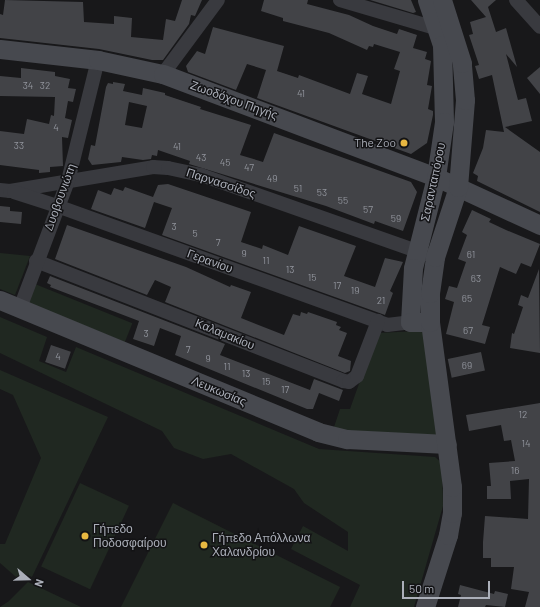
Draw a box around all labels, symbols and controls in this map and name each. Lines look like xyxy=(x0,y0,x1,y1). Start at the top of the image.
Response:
street label: Ζωοδόχου Πηγής xyxy=(188,78,280,122)
house number: 34 xyxy=(23,80,33,92)
house number: 32 xyxy=(40,80,50,92)
house number: 41 xyxy=(297,88,305,100)
house number: 4 xyxy=(53,122,59,134)
place label: The Zoo xyxy=(354,136,396,150)
marker: The Zoo xyxy=(399,138,409,148)
house number: 33 xyxy=(14,140,24,152)
house number: 41 xyxy=(173,141,181,153)
street label: Σαρανταπόρου xyxy=(418,141,448,223)
house number: 43 xyxy=(196,152,206,164)
house number: 45 xyxy=(220,157,230,169)
street label: Δυοβουνιώτη xyxy=(41,162,79,232)
house number: 47 xyxy=(244,162,254,174)
street label: Παρνασσίδος xyxy=(185,165,257,201)
house number: 49 xyxy=(267,173,277,185)
house number: 51 xyxy=(294,183,302,195)
house number: 53 xyxy=(317,187,327,199)
house number: 55 xyxy=(338,195,348,207)
house number: 57 xyxy=(363,204,373,216)
house number: 59 xyxy=(391,213,401,225)
house number: 3 xyxy=(171,221,177,233)
house number: 5 xyxy=(192,228,198,240)
house number: 7 xyxy=(216,237,220,249)
street label: Γερανίου xyxy=(185,246,235,276)
house number: 9 xyxy=(241,248,247,260)
house number: 61 xyxy=(467,249,475,261)
house number: 11 xyxy=(262,255,270,267)
house number: 13 xyxy=(286,264,294,276)
house number: 15 xyxy=(308,272,316,284)
house number: 63 xyxy=(471,273,481,285)
house number: 17 xyxy=(333,280,341,292)
house number: 19 xyxy=(351,285,359,297)
house number: 65 xyxy=(462,293,472,305)
house number: 21 xyxy=(377,295,385,307)
street label: Καλαμακίου xyxy=(193,316,257,352)
house number: 67 xyxy=(463,325,473,337)
house number: 3 xyxy=(143,328,149,340)
house number: 7 xyxy=(186,344,190,356)
house number: 4 xyxy=(55,351,61,363)
house number: 9 xyxy=(205,353,211,365)
house number: 69 xyxy=(462,360,472,372)
house number: 11 xyxy=(223,361,231,373)
house number: 13 xyxy=(242,368,250,380)
street label: Λευκωσίας xyxy=(190,373,248,409)
house number: 15 xyxy=(262,376,270,388)
house number: 17 xyxy=(281,384,289,396)
house number: 12 xyxy=(519,409,527,421)
house number: 14 xyxy=(521,438,531,450)
house number: 16 xyxy=(511,465,519,477)
place label: Γήπεδο Ποδοσφαίρου xyxy=(93,522,167,550)
marker: Γήπεδο Ποδοσφαίρου xyxy=(80,531,90,541)
place label: Γήπεδο Απόλλωνα Χαλανδρίου xyxy=(212,531,310,559)
marker: Γήπεδο Απόλλωνα Χαλανδρίου xyxy=(199,540,209,550)
north arrow xyxy=(8,559,48,599)
scale bar xyxy=(404,573,492,599)
text: N xyxy=(32,578,47,589)
text: 50 m xyxy=(409,581,434,595)

